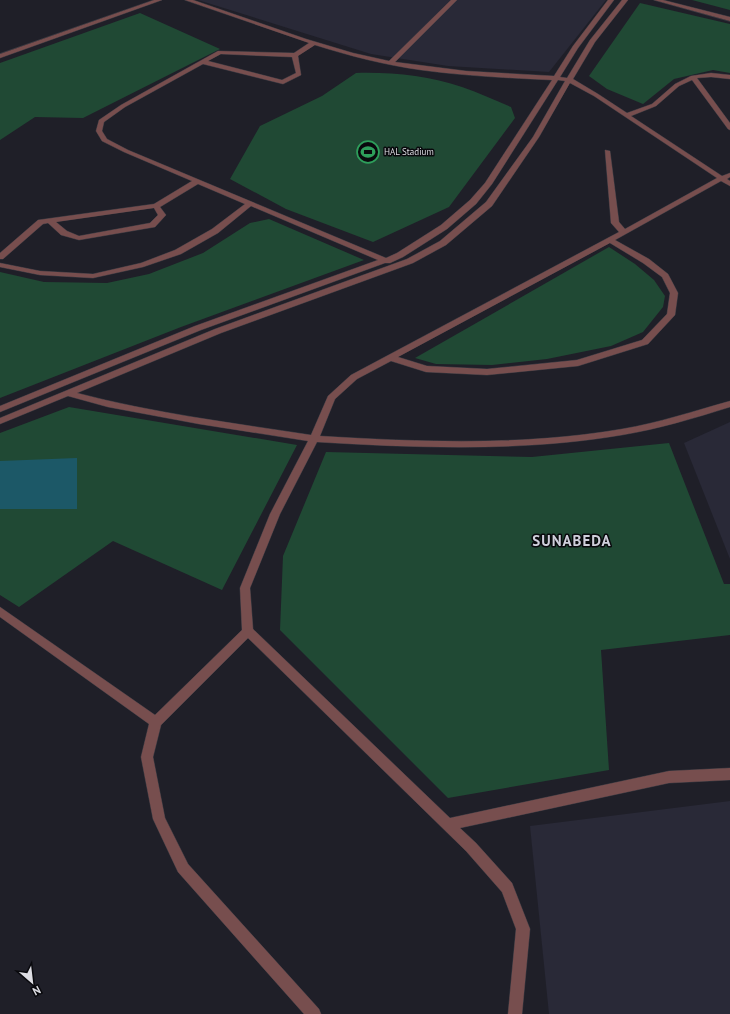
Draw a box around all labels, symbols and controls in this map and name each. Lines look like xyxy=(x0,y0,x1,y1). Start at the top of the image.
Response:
sports icon: HAL Stadium xyxy=(355,139,381,165)
place label: HAL Stadium xyxy=(384,146,434,157)
district label: SUNABEDA xyxy=(532,531,612,550)
north arrow xyxy=(12,962,52,1002)
text: N xyxy=(30,983,43,999)

